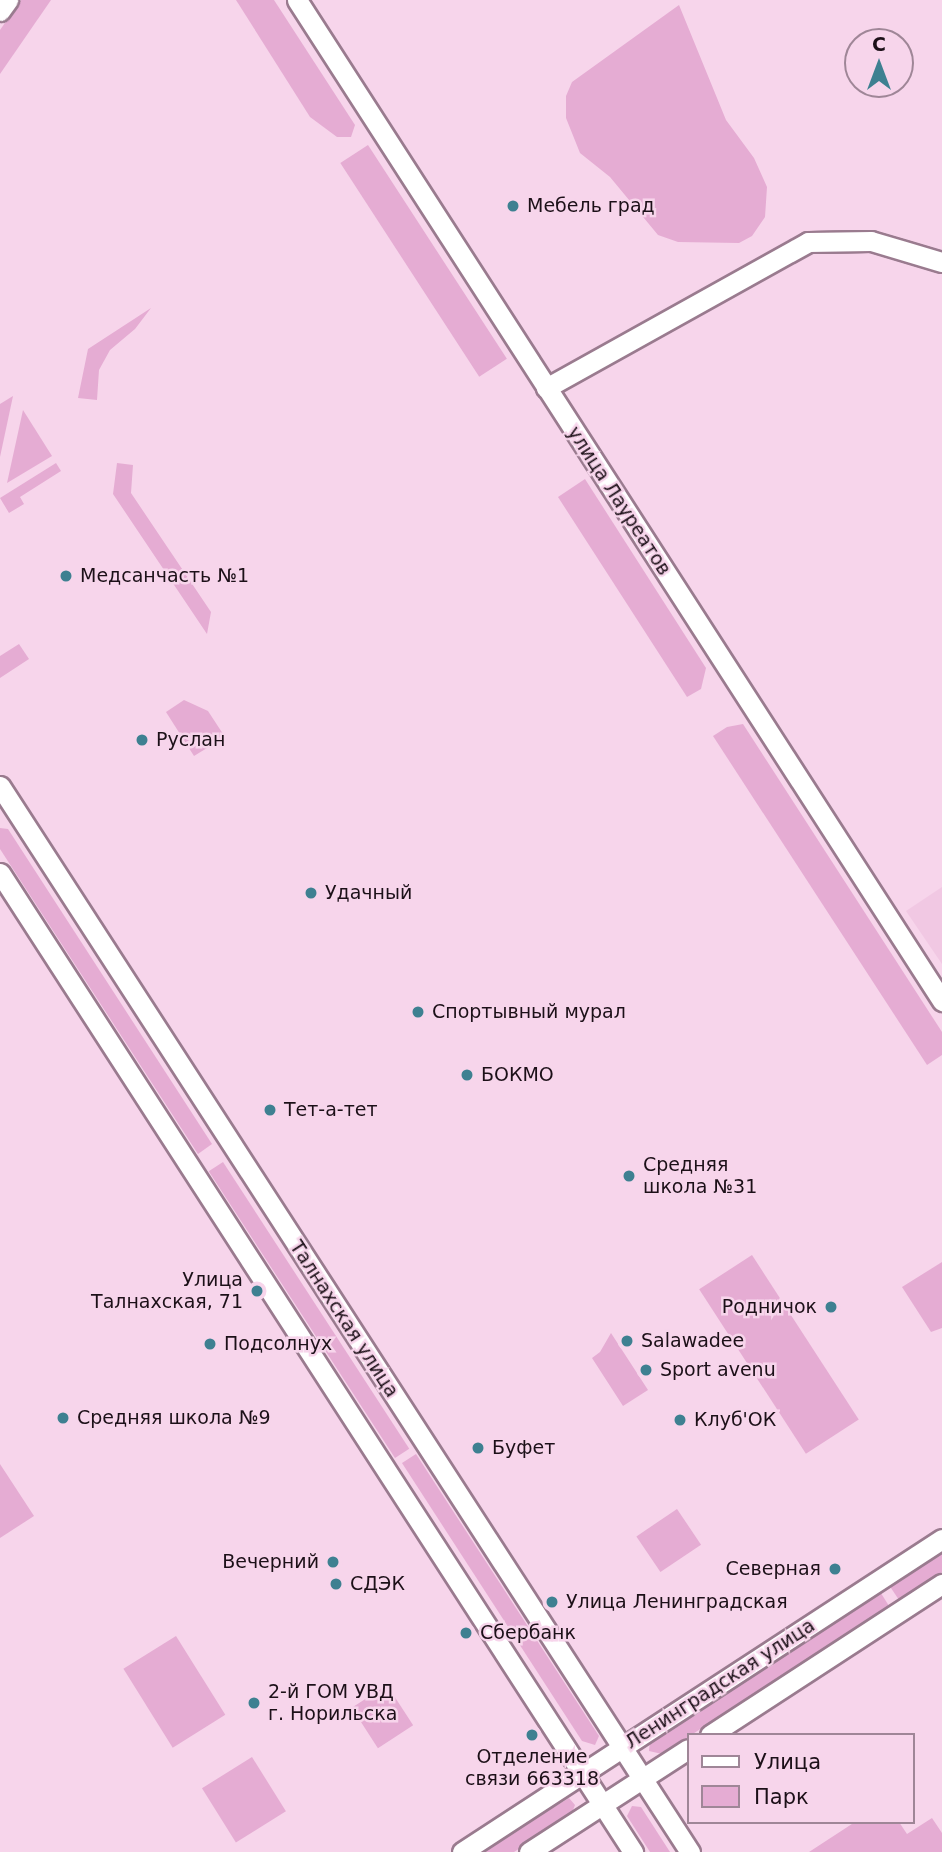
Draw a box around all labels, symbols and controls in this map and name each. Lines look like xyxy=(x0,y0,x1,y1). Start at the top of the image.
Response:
north arrow xyxy=(844,28,914,98)
text: С xyxy=(872,33,886,55)
place label: Мебель град xyxy=(527,195,655,217)
marker: Мебель град xyxy=(505,198,521,214)
street label: улица Лауреатов xyxy=(562,422,676,580)
place label: Медсанчасть №1 xyxy=(80,565,249,587)
marker: Медсанчасть №1 xyxy=(58,568,74,584)
place label: Руслан xyxy=(156,729,225,751)
marker: Руслан xyxy=(134,732,150,748)
place label: Удачный xyxy=(325,882,412,904)
marker: Удачный xyxy=(303,885,319,901)
place label: Спортывный мурал xyxy=(432,1001,626,1023)
marker: Спортывный мурал xyxy=(410,1004,426,1020)
place label: БОКМО xyxy=(481,1064,554,1086)
marker: БОКМО xyxy=(459,1067,475,1083)
place label: Тет-а-тет xyxy=(284,1099,378,1121)
marker: Тет-а-тет xyxy=(262,1102,278,1118)
place label: Средняя школа №31 xyxy=(643,1154,757,1198)
marker: Средняя школа №31 xyxy=(621,1168,637,1184)
street label: Талнахская улица xyxy=(285,1236,403,1402)
place label: Улица Талнахская, 71 xyxy=(91,1269,243,1313)
marker: Улица Талнахская, 71 xyxy=(249,1283,265,1299)
place label: Родничок xyxy=(722,1296,817,1318)
marker: Родничок xyxy=(823,1299,839,1315)
place label: Salawadee xyxy=(641,1330,744,1352)
place label: Подсолнух xyxy=(224,1333,332,1355)
marker: Salawadee xyxy=(619,1333,635,1349)
marker: Подсолнух xyxy=(202,1336,218,1352)
place label: Sport avenu xyxy=(660,1359,776,1381)
marker: Sport avenu xyxy=(638,1362,654,1378)
place label: Средняя школа №9 xyxy=(77,1407,271,1429)
place label: Клуб'ОК xyxy=(694,1409,776,1431)
marker: Средняя школа №9 xyxy=(55,1410,71,1426)
marker: Клуб'ОК xyxy=(672,1412,688,1428)
place label: Буфет xyxy=(492,1437,555,1459)
marker: Буфет xyxy=(470,1440,486,1456)
place label: Вечерний xyxy=(222,1551,319,1573)
marker: Вечерний xyxy=(325,1554,341,1570)
place label: Северная xyxy=(726,1558,821,1580)
marker: Северная xyxy=(827,1561,843,1577)
place label: СДЭК xyxy=(350,1573,405,1595)
marker: СДЭК xyxy=(328,1576,344,1592)
place label: Улица Ленинградская xyxy=(566,1591,788,1613)
marker: Улица Ленинградская xyxy=(544,1594,560,1610)
street label: Ленинградская улица xyxy=(621,1614,819,1754)
place label: Сбербанк xyxy=(480,1622,576,1644)
marker: Сбербанк xyxy=(458,1625,474,1641)
place label: 2-й ГОМ УВД г. Норильска xyxy=(268,1681,397,1725)
marker: 2-й ГОМ УВД г. Норильска xyxy=(246,1695,262,1711)
marker: Отделение связи 663318 xyxy=(524,1727,540,1743)
legend xyxy=(687,1733,914,1824)
place label: Отделение связи 663318 xyxy=(465,1746,599,1790)
text: Улица xyxy=(754,1750,821,1774)
text: Парк xyxy=(754,1785,809,1809)

